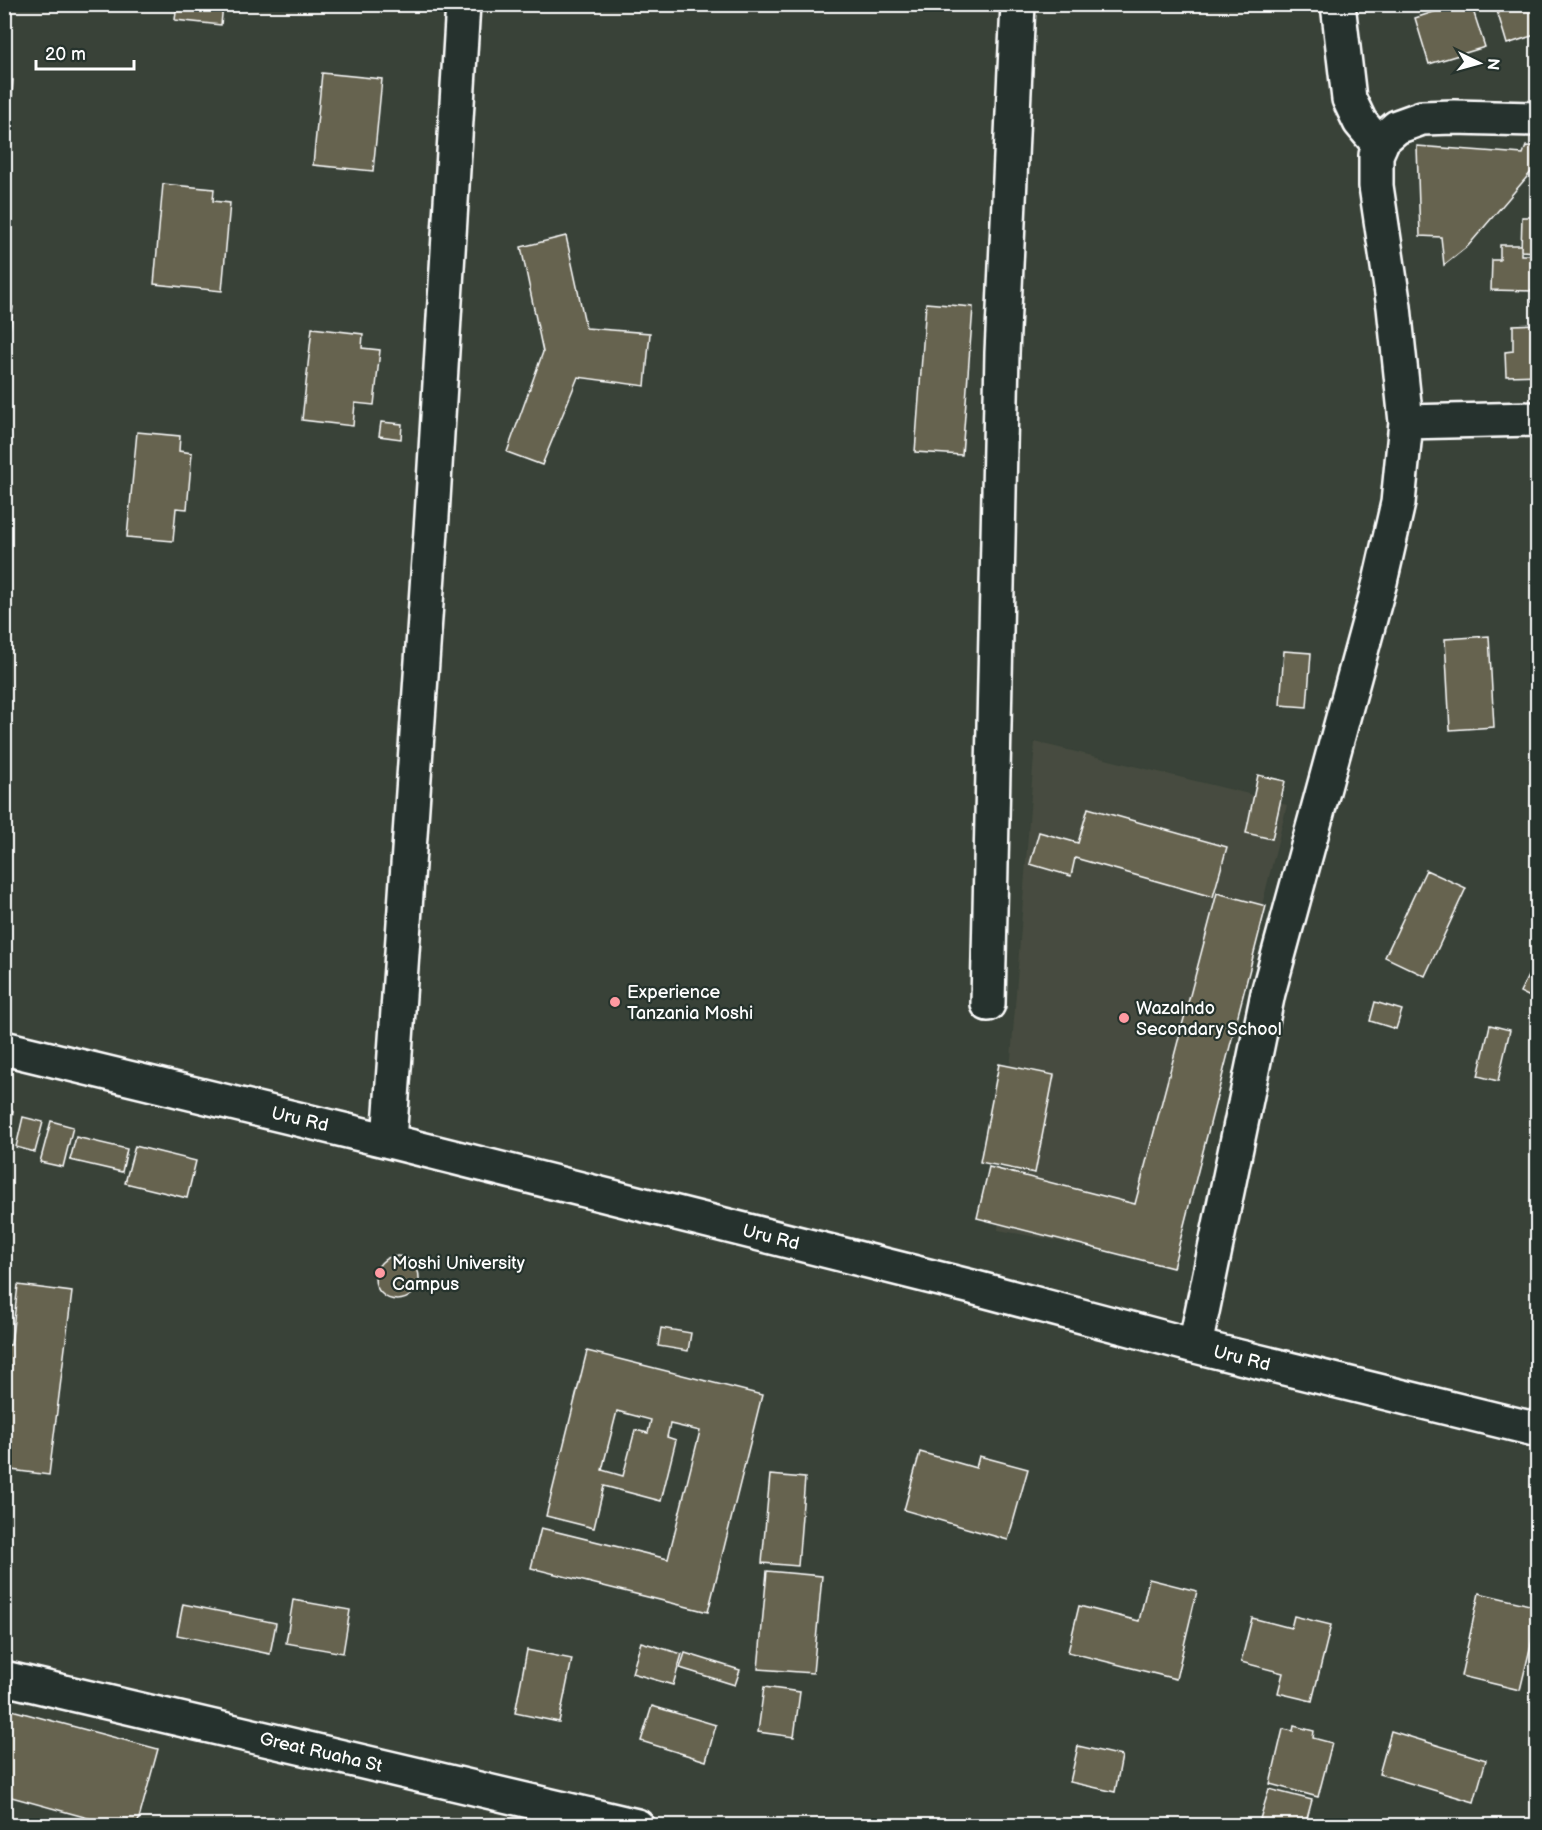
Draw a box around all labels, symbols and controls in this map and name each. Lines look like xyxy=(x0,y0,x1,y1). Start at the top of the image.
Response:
scale bar xyxy=(36,33,134,71)
north arrow xyxy=(1449,33,1509,93)
text: 20 m xyxy=(45,44,86,65)
text: N xyxy=(1482,57,1502,71)
place label: Experience Tanzania Moshi xyxy=(627,982,753,1024)
marker: Experience Tanzania Moshi xyxy=(608,995,622,1009)
place label: Wazalndo Secondary School xyxy=(1136,998,1282,1040)
marker: Wazalndo Secondary School xyxy=(1117,1011,1131,1025)
street label: Uru Rd xyxy=(269,1103,330,1136)
street label: Uru Rd xyxy=(740,1220,801,1255)
place label: Moshi University Campus xyxy=(392,1253,526,1295)
marker: Moshi University Campus xyxy=(373,1266,387,1280)
street label: Uru Rd xyxy=(1211,1341,1272,1376)
street label: Great Ruaha St xyxy=(258,1728,385,1777)

